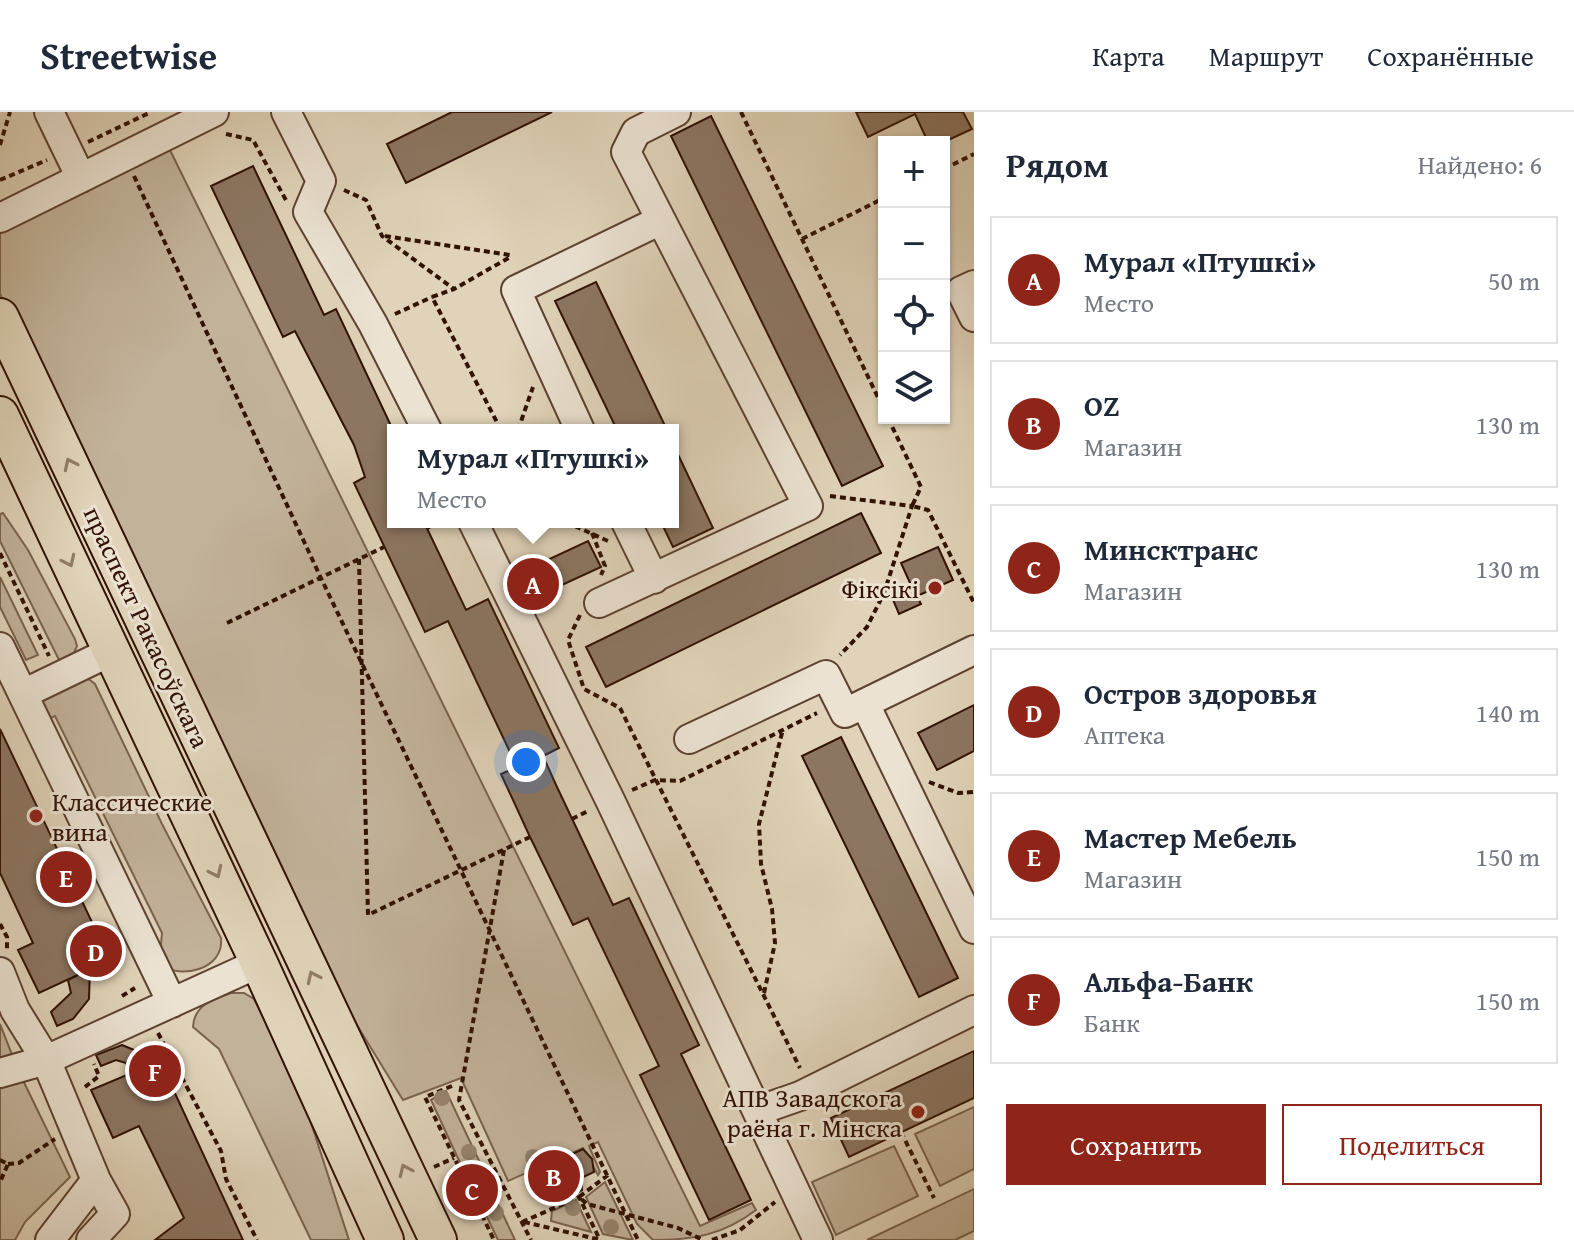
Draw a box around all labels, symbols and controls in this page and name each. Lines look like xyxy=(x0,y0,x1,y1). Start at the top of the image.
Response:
text: Streetwise xyxy=(40,27,217,83)
text: Карта xyxy=(1092,35,1165,76)
text: Маршрут xyxy=(1209,35,1323,76)
text: Сохранённые xyxy=(1367,35,1534,76)
map controls xyxy=(878,136,950,424)
button: + xyxy=(878,136,950,208)
text: Рядом xyxy=(1006,140,1109,189)
text: Найдено: 6 xyxy=(1418,145,1542,184)
button: − xyxy=(878,208,950,280)
text: Мурал «Птушкі» xyxy=(1084,239,1316,283)
text: A xyxy=(1026,261,1042,300)
text: 50 m xyxy=(1488,261,1540,300)
button: locate xyxy=(878,280,950,352)
text: Место xyxy=(1084,283,1154,322)
button: layers xyxy=(878,352,950,424)
text: OZ xyxy=(1084,383,1119,427)
text: B xyxy=(1026,405,1042,444)
text: 130 m xyxy=(1475,405,1540,444)
popup xyxy=(387,424,679,528)
text: Магазин xyxy=(1084,427,1182,466)
text: Мурал «Птушкі» xyxy=(417,435,649,479)
one-way arrow xyxy=(64,458,80,472)
text: Место xyxy=(417,479,487,518)
street label: праспект Ракасоўскага xyxy=(74,500,220,755)
text: Минсктранс xyxy=(1084,527,1258,571)
text: C xyxy=(1027,549,1041,588)
text: 130 m xyxy=(1475,549,1540,588)
one-way arrow xyxy=(59,553,75,567)
pin: A xyxy=(507,554,559,614)
place label: Фіксікі xyxy=(841,569,919,608)
text: Магазин xyxy=(1084,571,1182,610)
marker: Фіксікі xyxy=(926,579,944,597)
text: Остров здоровья xyxy=(1084,671,1317,715)
text: D xyxy=(1026,693,1042,732)
text: 140 m xyxy=(1475,693,1540,732)
text: Аптека xyxy=(1084,715,1165,754)
your location xyxy=(506,742,546,782)
place label: Классические вина xyxy=(52,782,212,851)
marker: Классические вина xyxy=(27,807,45,825)
text: Мастер Мебель xyxy=(1084,815,1297,859)
text: E xyxy=(1027,837,1041,876)
text: 150 m xyxy=(1475,837,1540,876)
pin: E xyxy=(40,847,92,907)
text: Магазин xyxy=(1084,859,1182,898)
one-way arrow xyxy=(206,864,222,878)
pin: D xyxy=(70,921,122,981)
text: Альфа-Банк xyxy=(1084,959,1253,1003)
one-way arrow xyxy=(307,971,323,985)
text: F xyxy=(1027,981,1041,1020)
text: 150 m xyxy=(1475,981,1540,1020)
text: Банк xyxy=(1084,1003,1140,1042)
pin: F xyxy=(129,1041,181,1101)
place label: АПВ Завадскога раёна г. Мінска xyxy=(722,1078,903,1147)
marker: АПВ Завадскога раёна г. Мінска xyxy=(909,1103,927,1121)
button: Сохранить xyxy=(1006,1104,1266,1185)
button: Поделиться xyxy=(1282,1104,1542,1185)
pin: B xyxy=(528,1146,580,1206)
pin: C xyxy=(446,1160,498,1220)
one-way arrow xyxy=(399,1163,415,1178)

